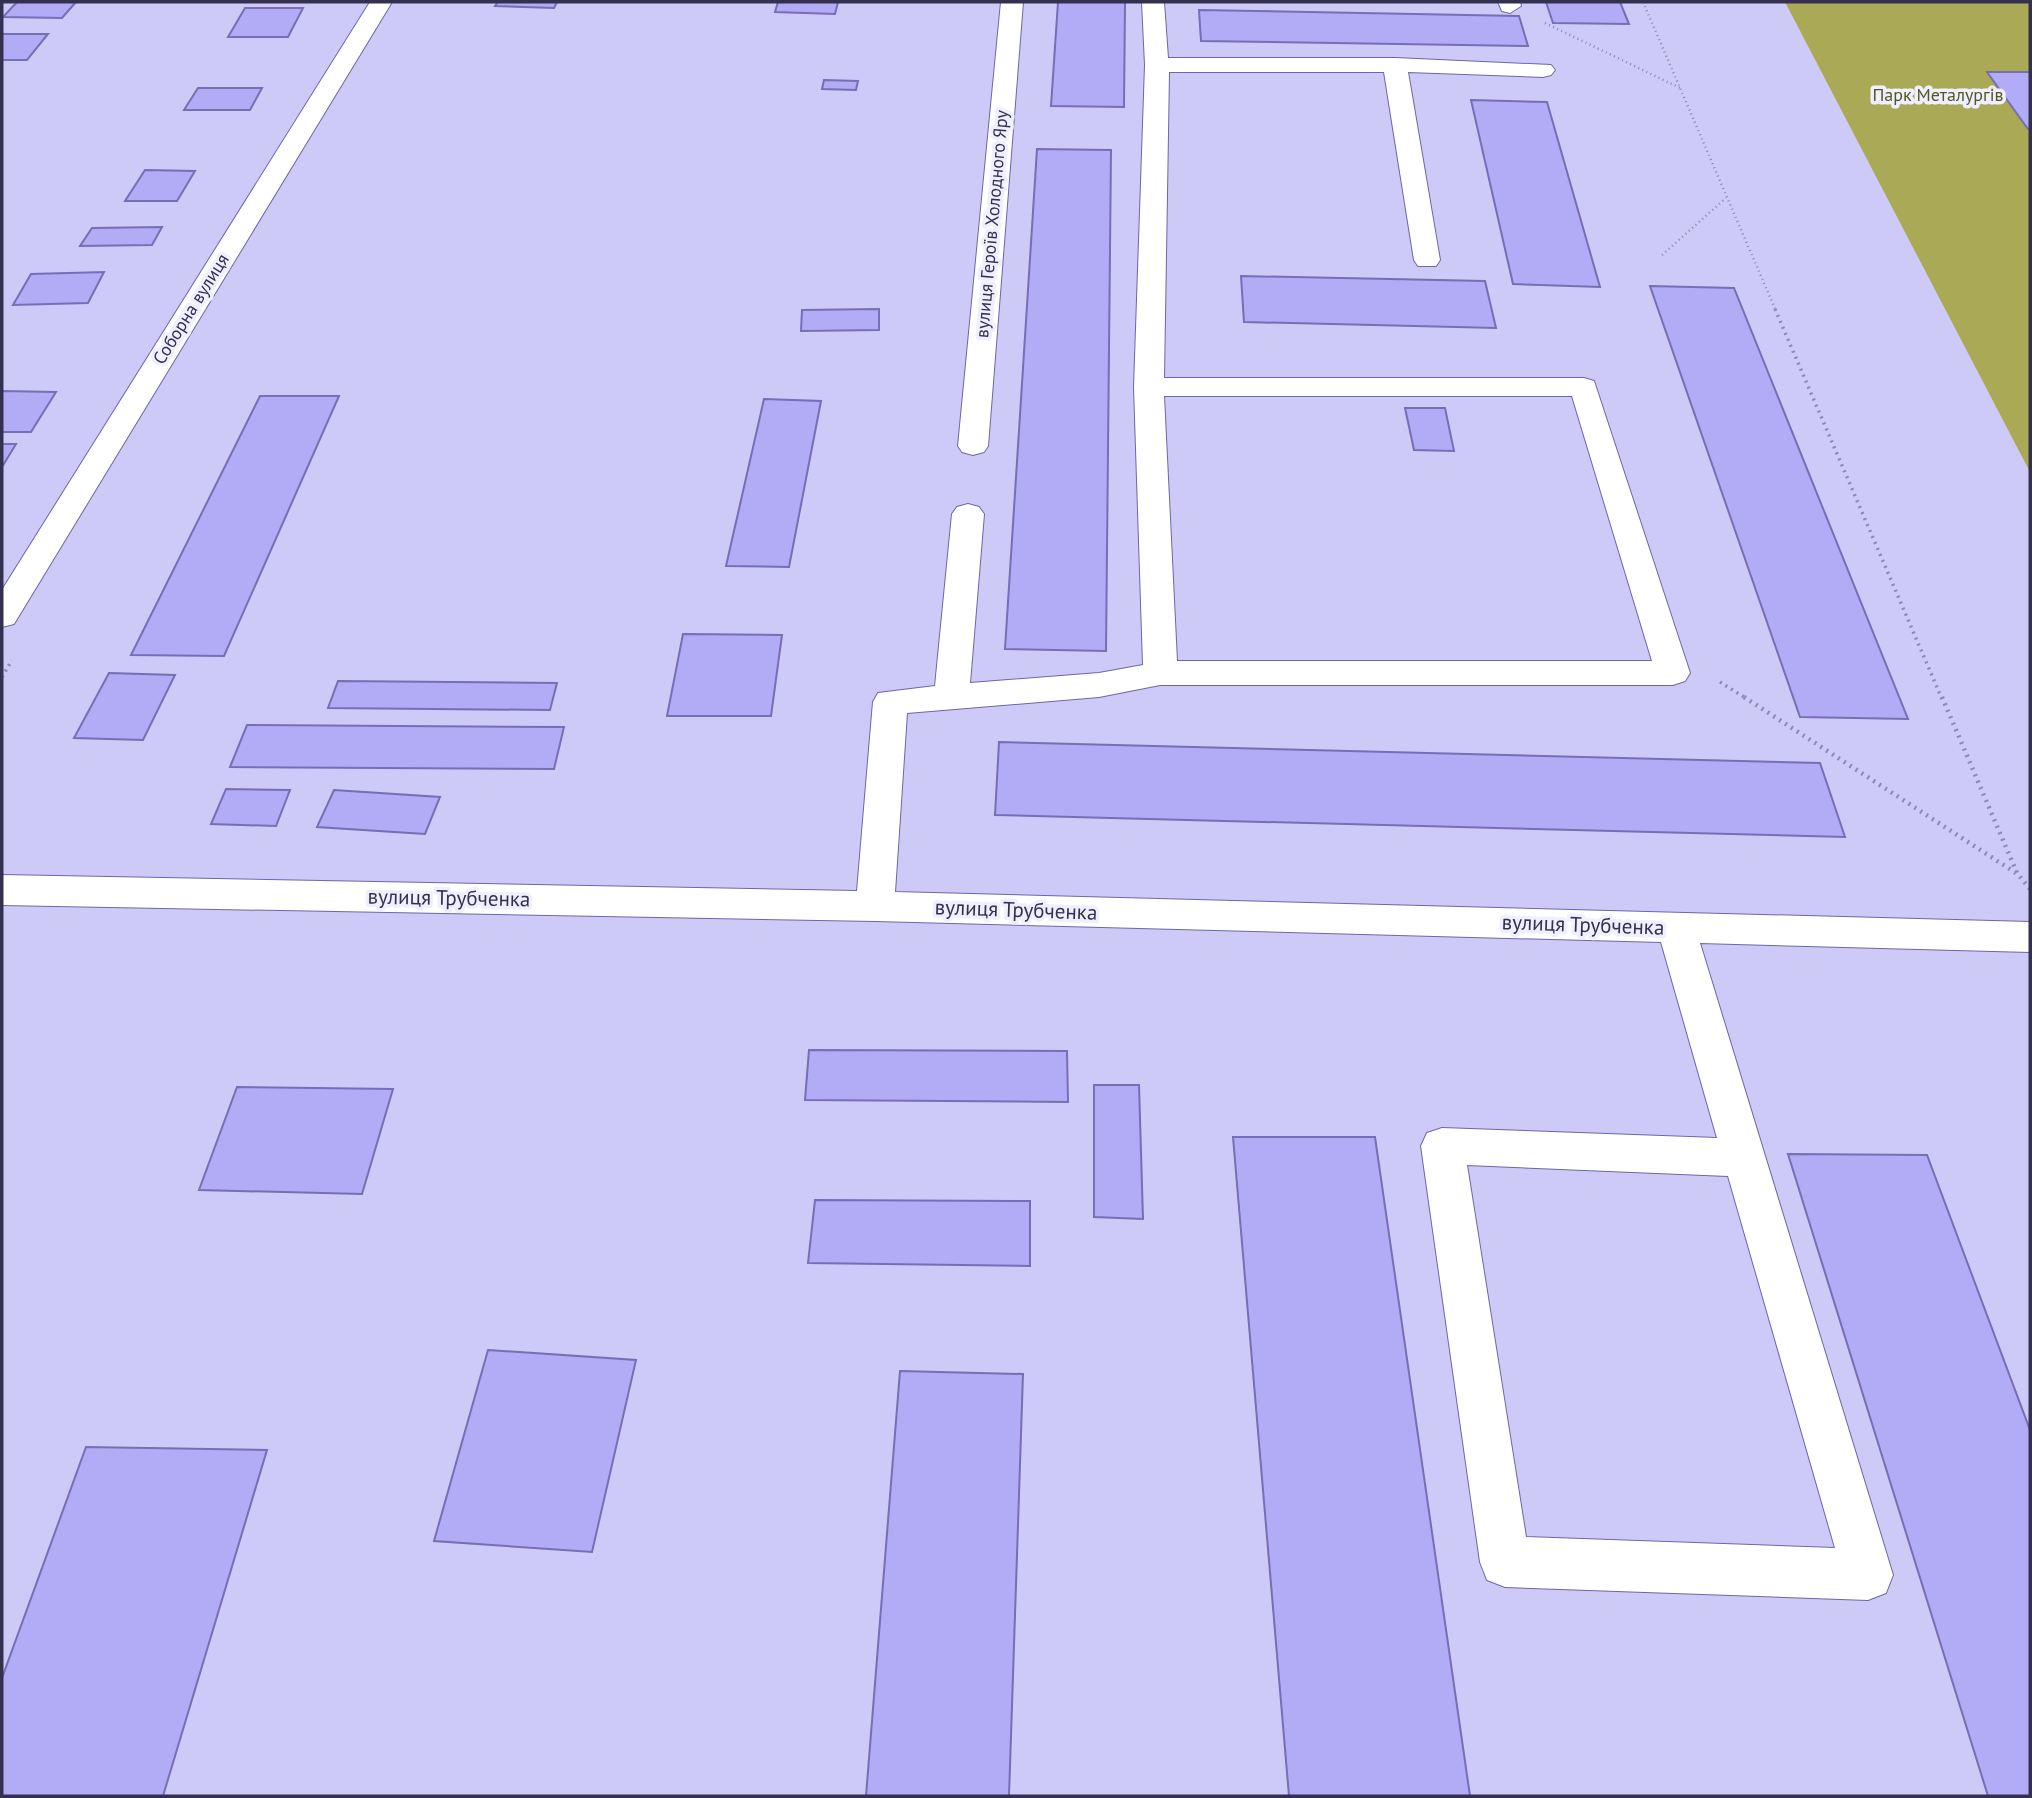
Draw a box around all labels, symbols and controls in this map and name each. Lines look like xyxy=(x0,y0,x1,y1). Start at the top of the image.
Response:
park label: Парк Металургів xyxy=(1872,83,2004,106)
street label: вулиця Героїв Холодного Яру xyxy=(970,108,1013,339)
street label: Соборна вулиця xyxy=(147,249,234,368)
street label: вулиця Трубченка xyxy=(367,883,531,912)
street label: вулиця Трубченка xyxy=(934,893,1098,926)
street label: вулиця Трубченка xyxy=(1501,908,1665,941)

